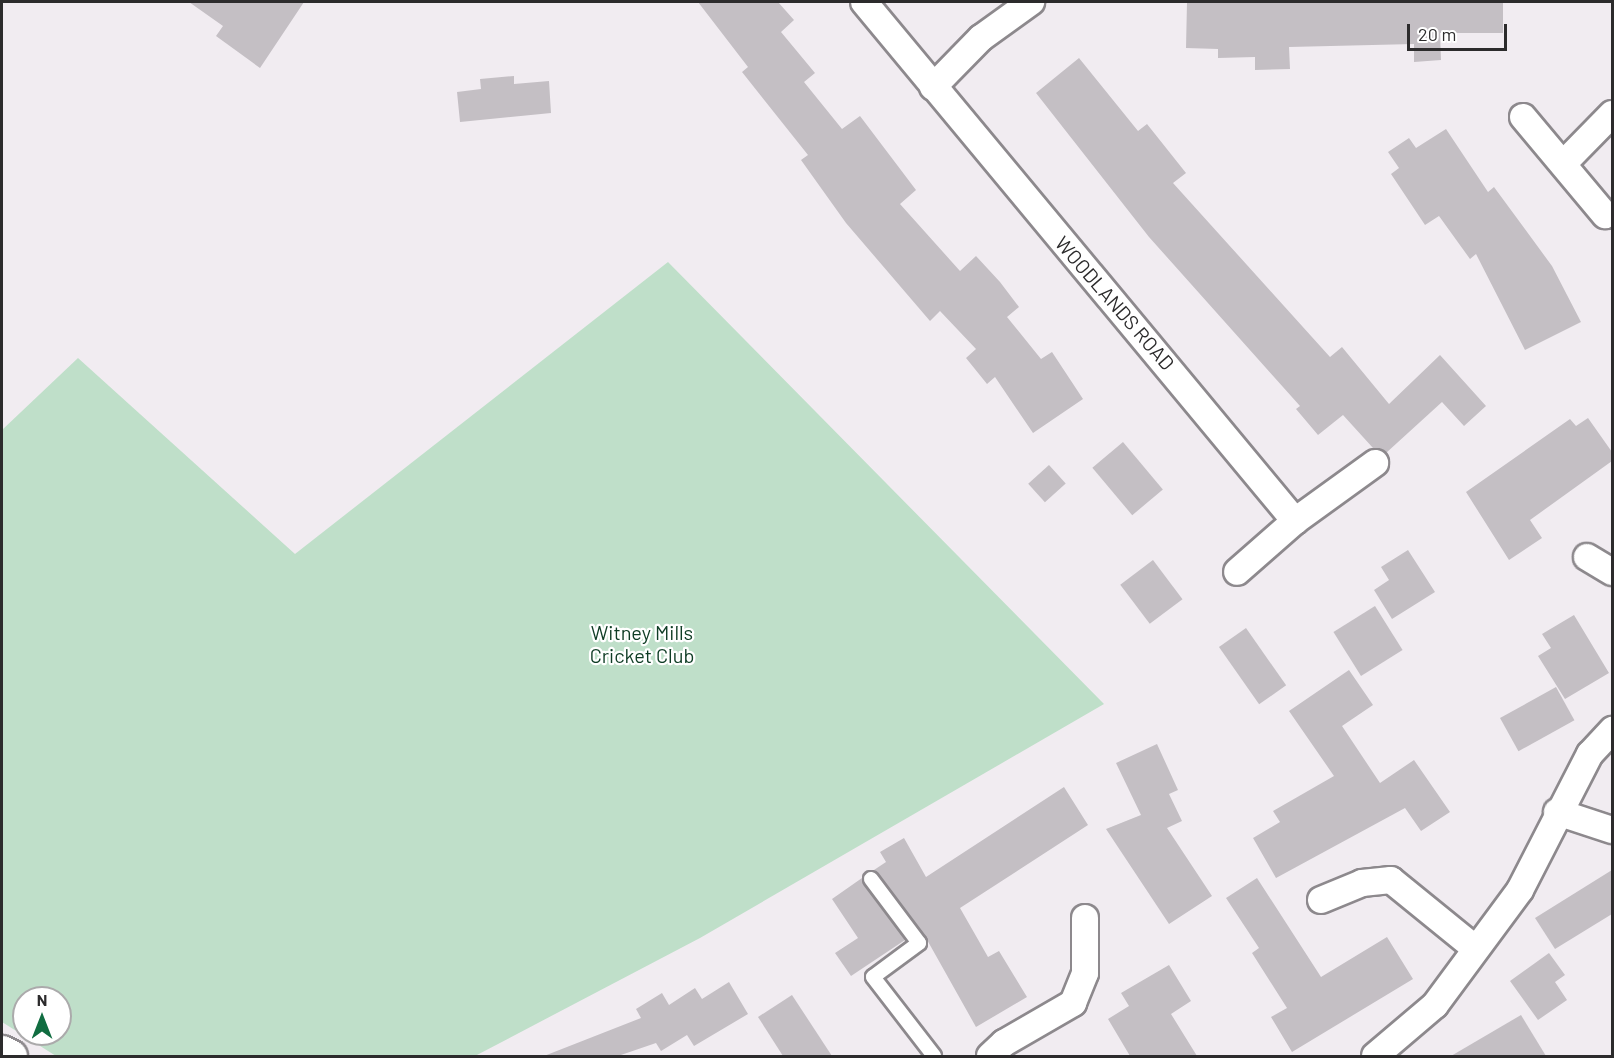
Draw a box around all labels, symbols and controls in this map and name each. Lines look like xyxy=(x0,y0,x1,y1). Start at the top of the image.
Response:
scale bar xyxy=(1410,12,1510,50)
text: 20 m xyxy=(1418,23,1456,45)
street label: WOODLANDS ROAD xyxy=(1050,231,1180,375)
park label: Witney Mills Cricket Club xyxy=(590,620,694,667)
north arrow xyxy=(12,986,72,1046)
text: N xyxy=(37,990,47,1009)

